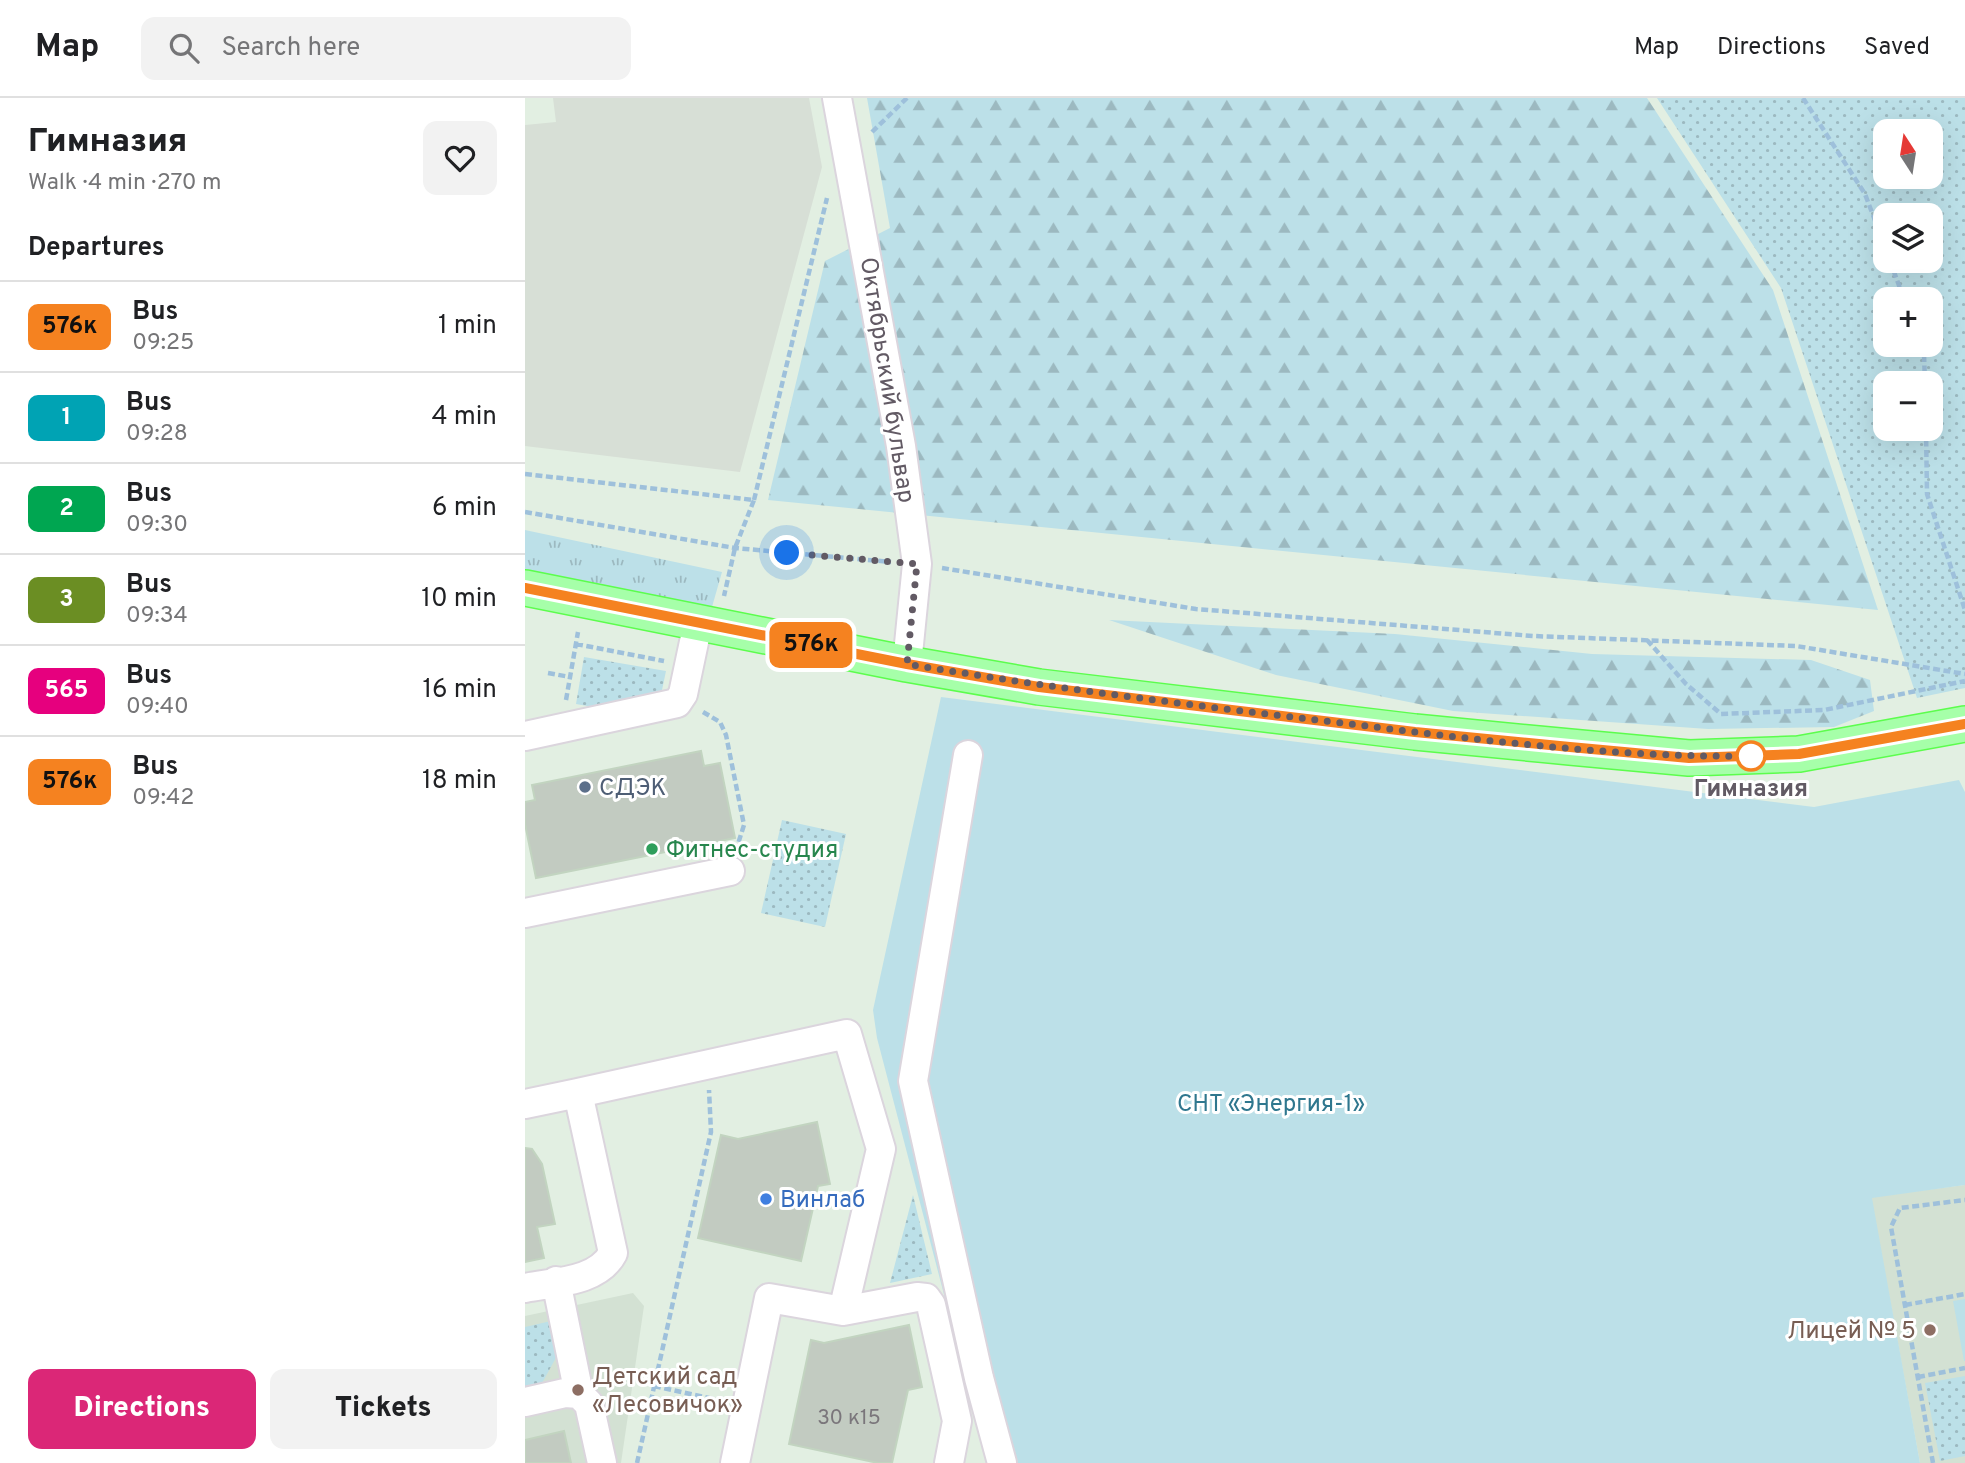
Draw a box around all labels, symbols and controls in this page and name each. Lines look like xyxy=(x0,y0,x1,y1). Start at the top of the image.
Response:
search box xyxy=(141,17,631,80)
text: Map xyxy=(35,27,99,69)
icon: search xyxy=(165,29,203,67)
text: Search here xyxy=(221,32,360,65)
text: Map xyxy=(1634,33,1679,63)
text: Directions xyxy=(1717,33,1826,63)
text: Saved xyxy=(1864,33,1930,63)
north arrow xyxy=(1873,119,1943,189)
map controls xyxy=(1873,119,1943,441)
button: heart xyxy=(423,121,497,195)
text: Гимназия xyxy=(28,122,187,164)
text: Walk · 4 min · 270 m xyxy=(28,169,221,198)
button: layers xyxy=(1873,203,1943,273)
text: Departures xyxy=(28,232,165,265)
street label: Октябрьский бульвар xyxy=(852,255,920,505)
button: + xyxy=(1873,287,1943,357)
text: Bus xyxy=(132,296,178,329)
text: 1 min xyxy=(438,310,497,343)
text: 576к xyxy=(42,312,97,342)
text: 09:25 xyxy=(132,329,194,358)
button: − xyxy=(1873,371,1943,441)
text: Bus xyxy=(126,387,172,420)
text: 4 min xyxy=(431,401,497,434)
text: 1 xyxy=(62,403,71,433)
text: 09:28 xyxy=(126,420,188,449)
text: Bus xyxy=(126,478,172,511)
text: 6 min xyxy=(432,492,497,525)
text: 2 xyxy=(59,494,74,524)
text: 09:30 xyxy=(126,511,188,540)
your location xyxy=(769,535,804,570)
text: Bus xyxy=(126,569,172,602)
text: 10 min xyxy=(421,583,497,616)
text: 3 xyxy=(59,585,74,615)
text: 09:34 xyxy=(126,602,188,631)
line badge: 576к xyxy=(762,622,860,668)
text: 576к xyxy=(783,630,839,660)
text: Bus xyxy=(126,660,172,693)
text: 16 min xyxy=(422,674,497,707)
text: 565 xyxy=(44,676,89,706)
text: 09:40 xyxy=(126,693,189,722)
marker: Гимназия xyxy=(1736,741,1766,771)
text: Bus xyxy=(132,751,178,784)
text: 18 min xyxy=(422,765,497,798)
text: 576к xyxy=(42,767,97,797)
place label: СДЭК xyxy=(599,774,666,804)
place label: Гимназия xyxy=(1694,775,1808,805)
marker: СДЭК xyxy=(577,779,593,795)
text: 09:42 xyxy=(132,784,194,813)
place label: Фитнес-студия xyxy=(666,836,838,866)
marker: Фитнес-студия xyxy=(644,841,660,857)
park label: СНТ «Энергия-1» xyxy=(1177,1090,1365,1120)
place label: Винлаб xyxy=(780,1186,865,1216)
marker: Винлаб xyxy=(758,1191,774,1207)
place label: Лицей № 5 xyxy=(1787,1317,1916,1347)
marker: Лицей № 5 xyxy=(1922,1322,1938,1338)
place label: Детский сад «Лесовичок» xyxy=(592,1363,743,1421)
button: Directions xyxy=(28,1369,256,1449)
button: Tickets xyxy=(270,1369,497,1449)
marker: Детский сад «Лесовичок» xyxy=(570,1382,586,1398)
house number: 30 к15 xyxy=(817,1405,881,1432)

